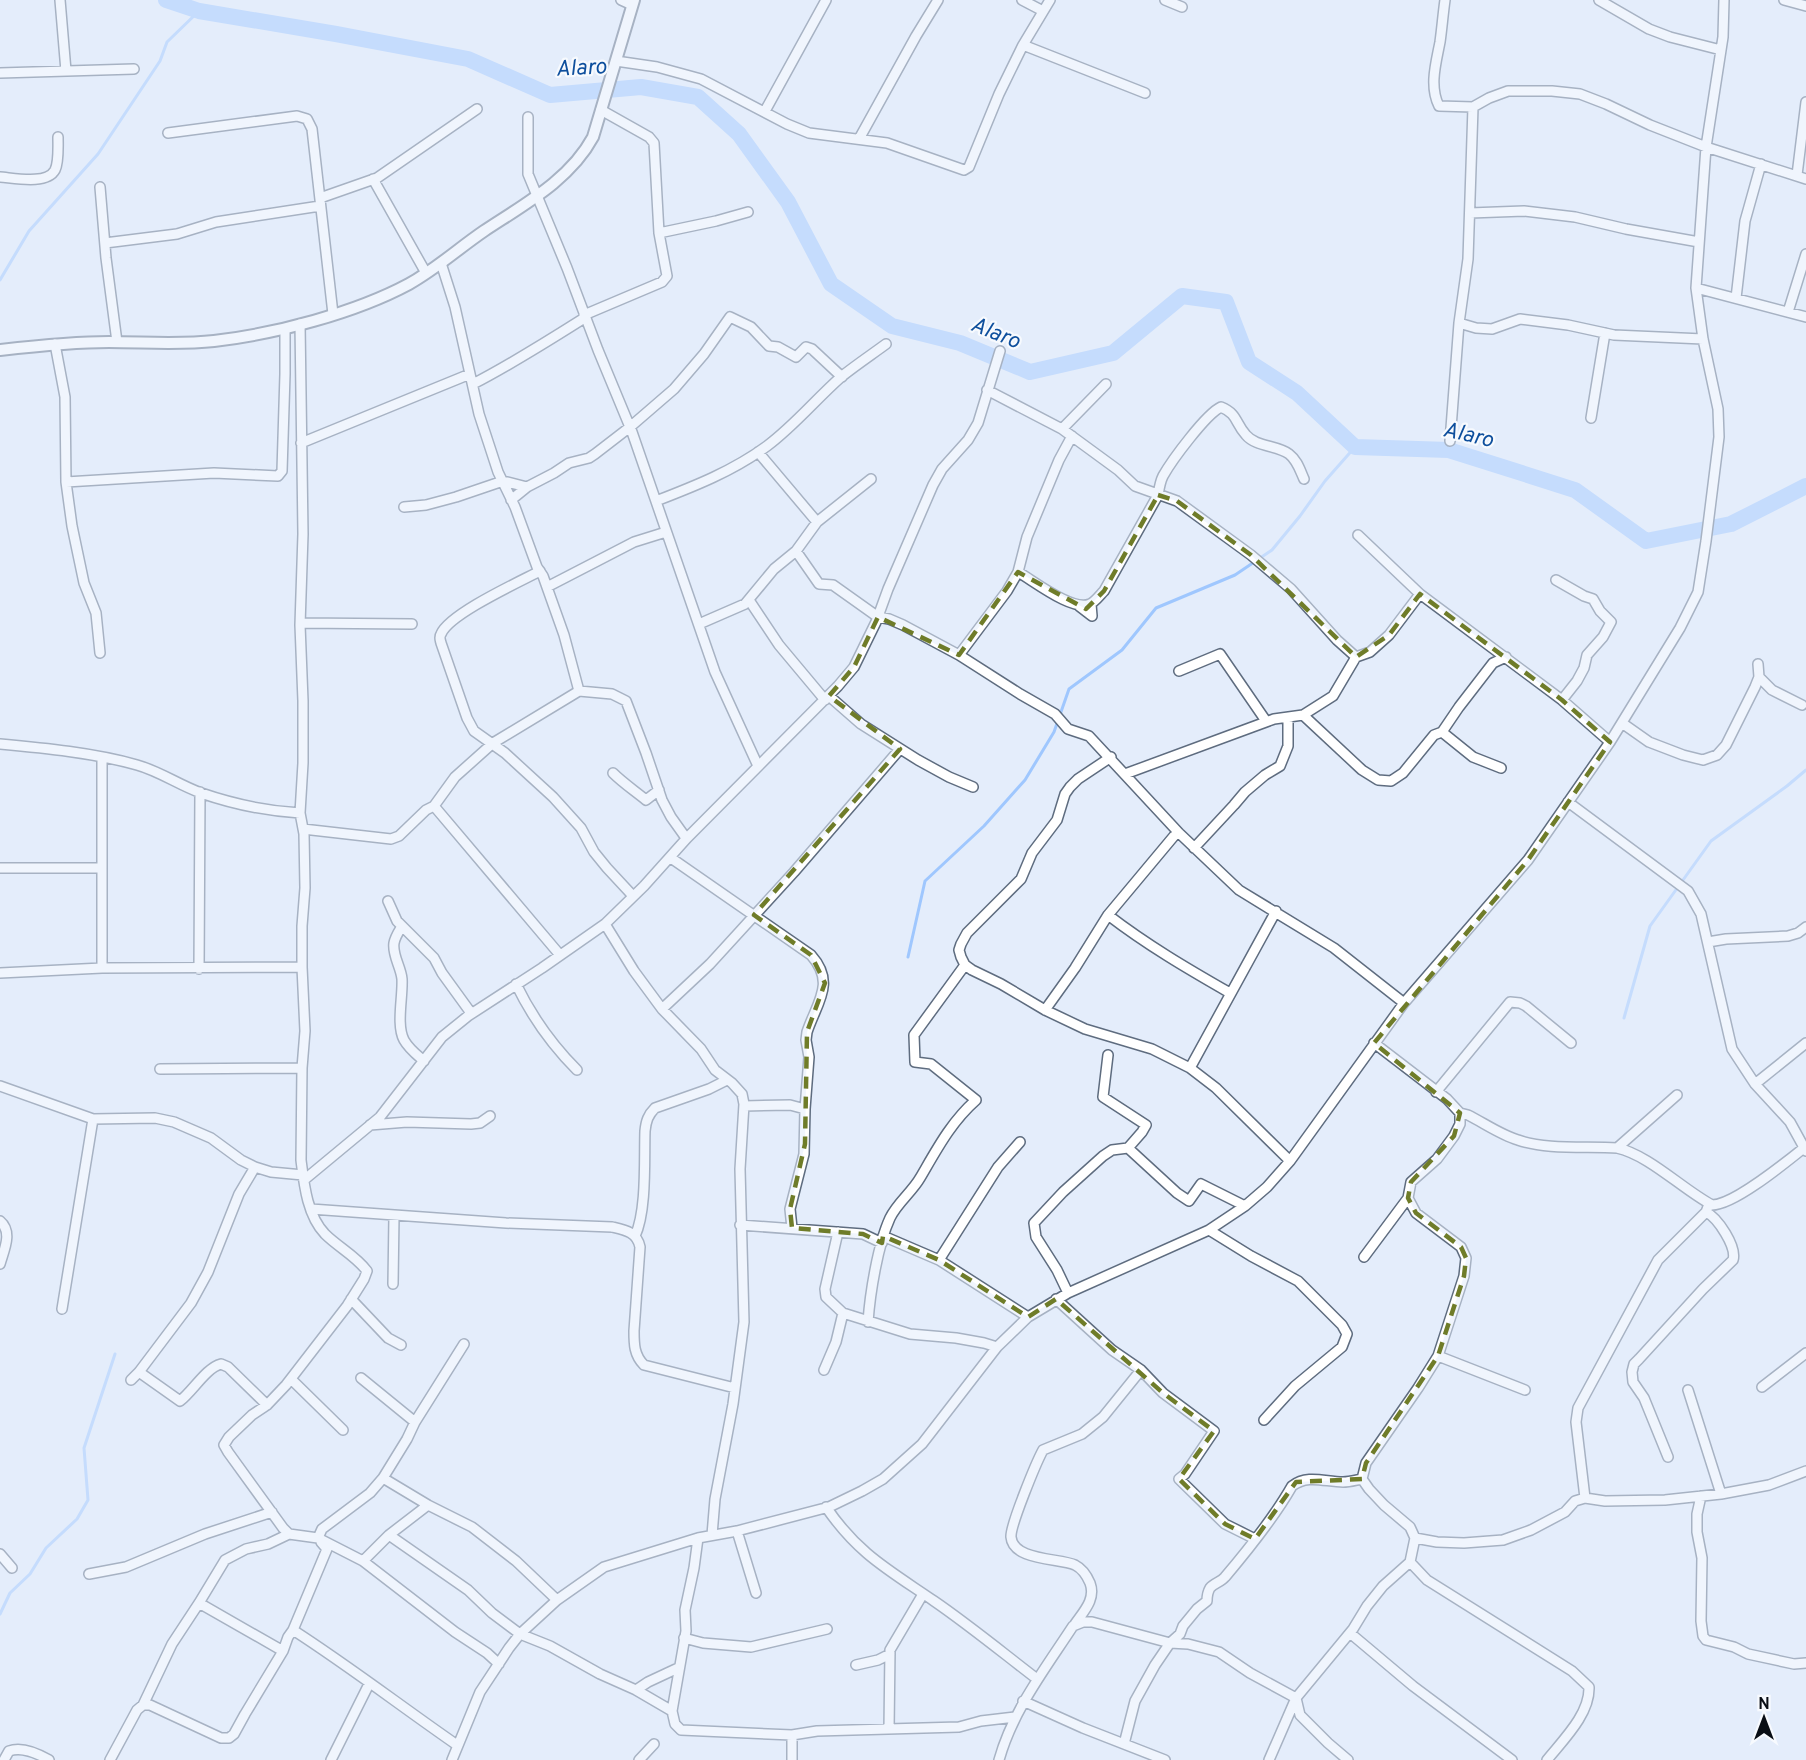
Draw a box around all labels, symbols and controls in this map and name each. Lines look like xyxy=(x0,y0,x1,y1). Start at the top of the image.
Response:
water label: Alaro xyxy=(555,54,607,84)
water label: Alaro xyxy=(966,312,1024,356)
water label: Alaro xyxy=(1440,417,1496,455)
north arrow xyxy=(1734,1688,1794,1748)
text: N xyxy=(1758,1695,1770,1715)

